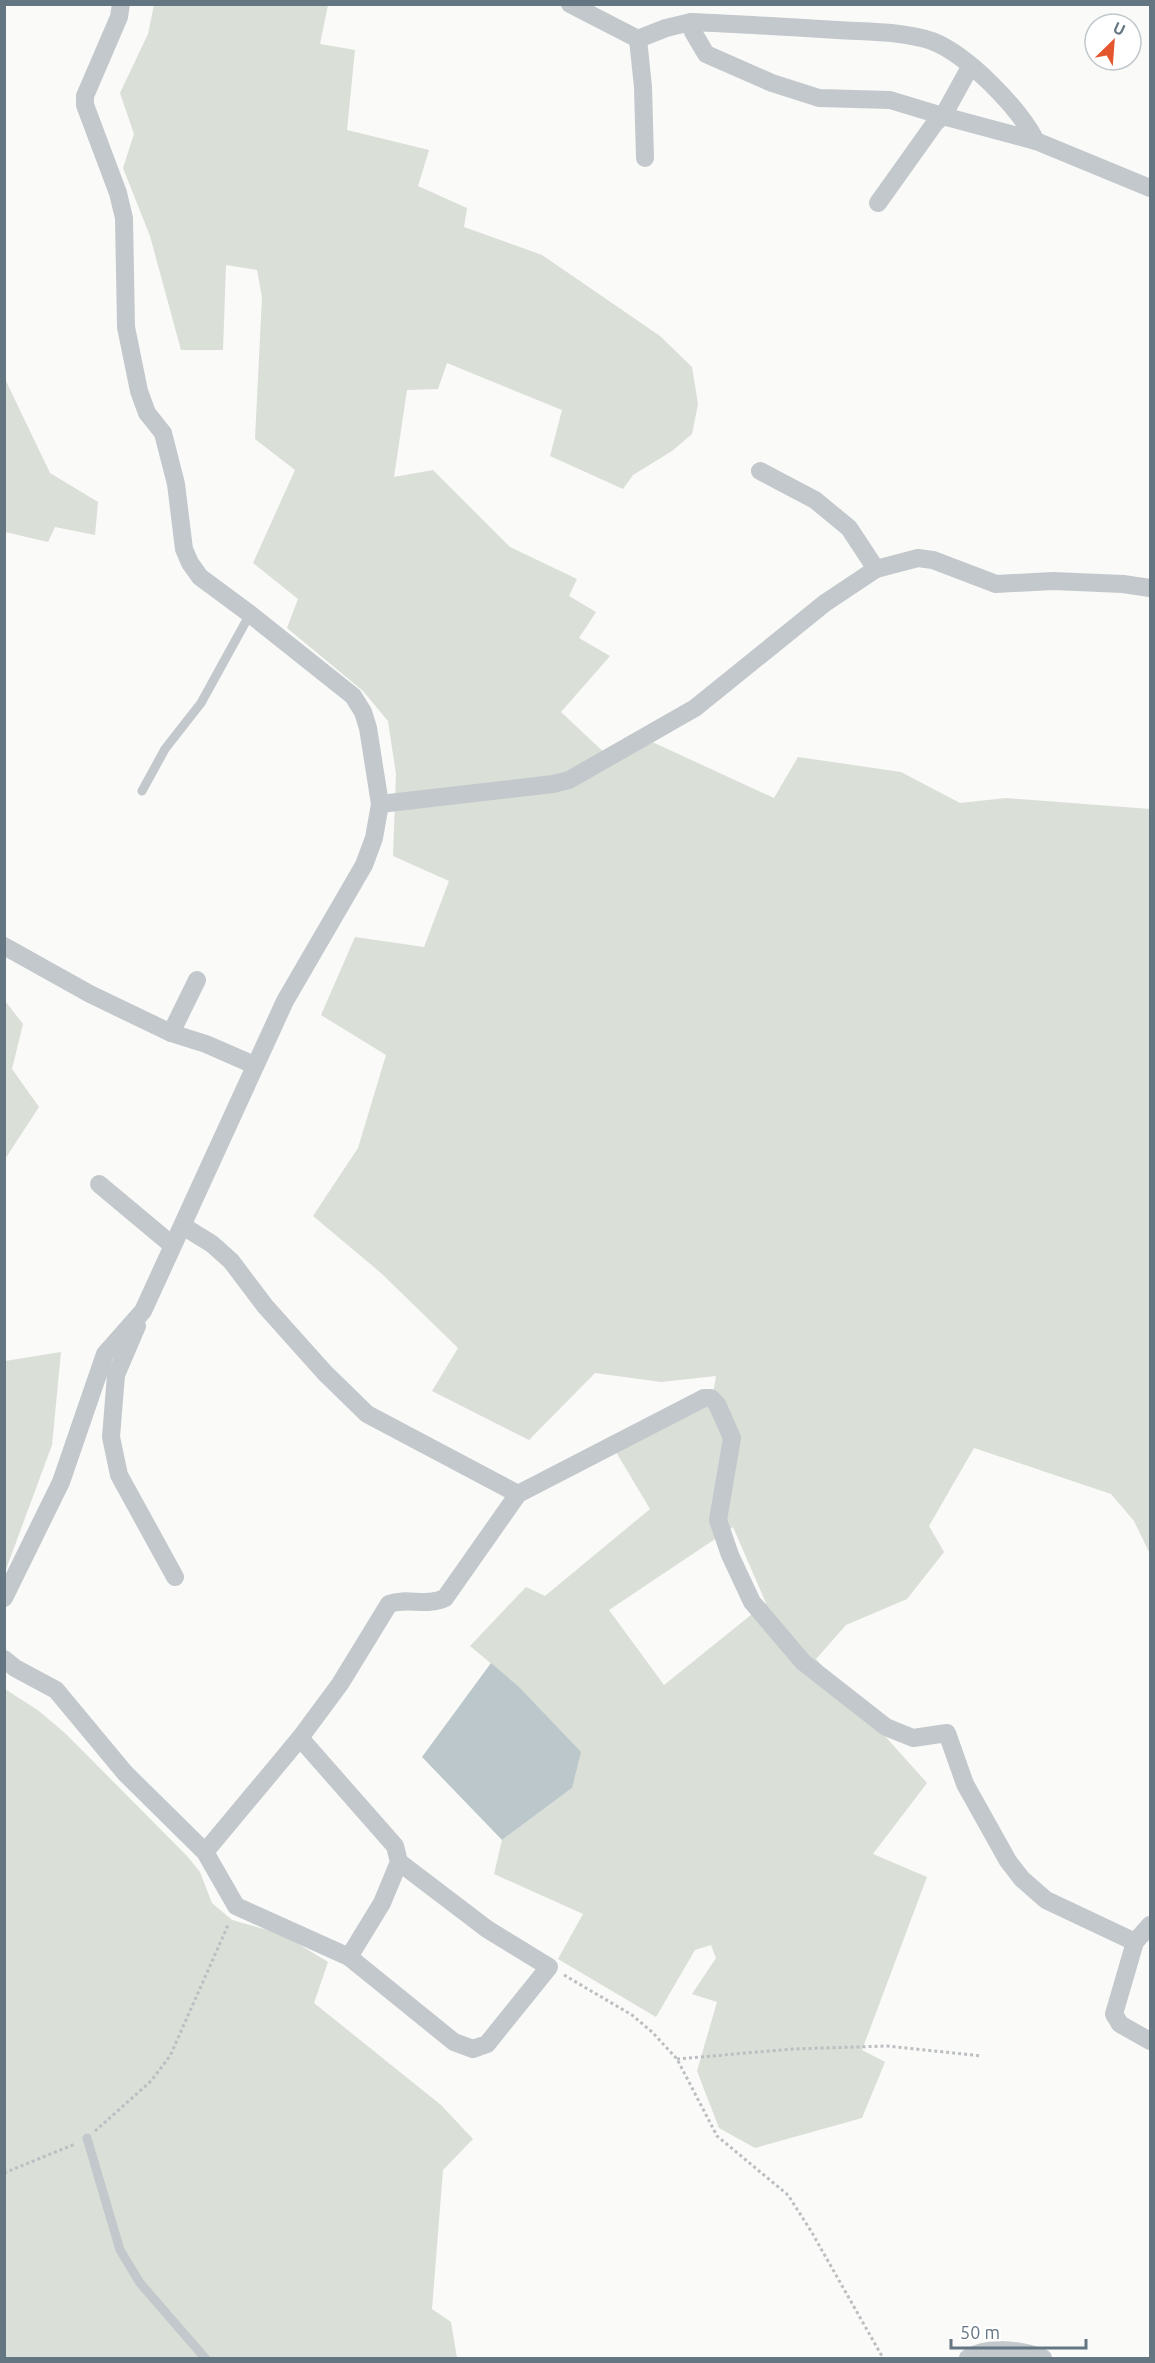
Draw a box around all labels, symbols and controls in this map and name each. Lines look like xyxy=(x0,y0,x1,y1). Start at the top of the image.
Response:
north arrow xyxy=(1083,12,1143,72)
text: U xyxy=(1110,18,1128,39)
scale bar xyxy=(951,2312,1086,2350)
text: 50 m xyxy=(960,2322,1000,2342)

